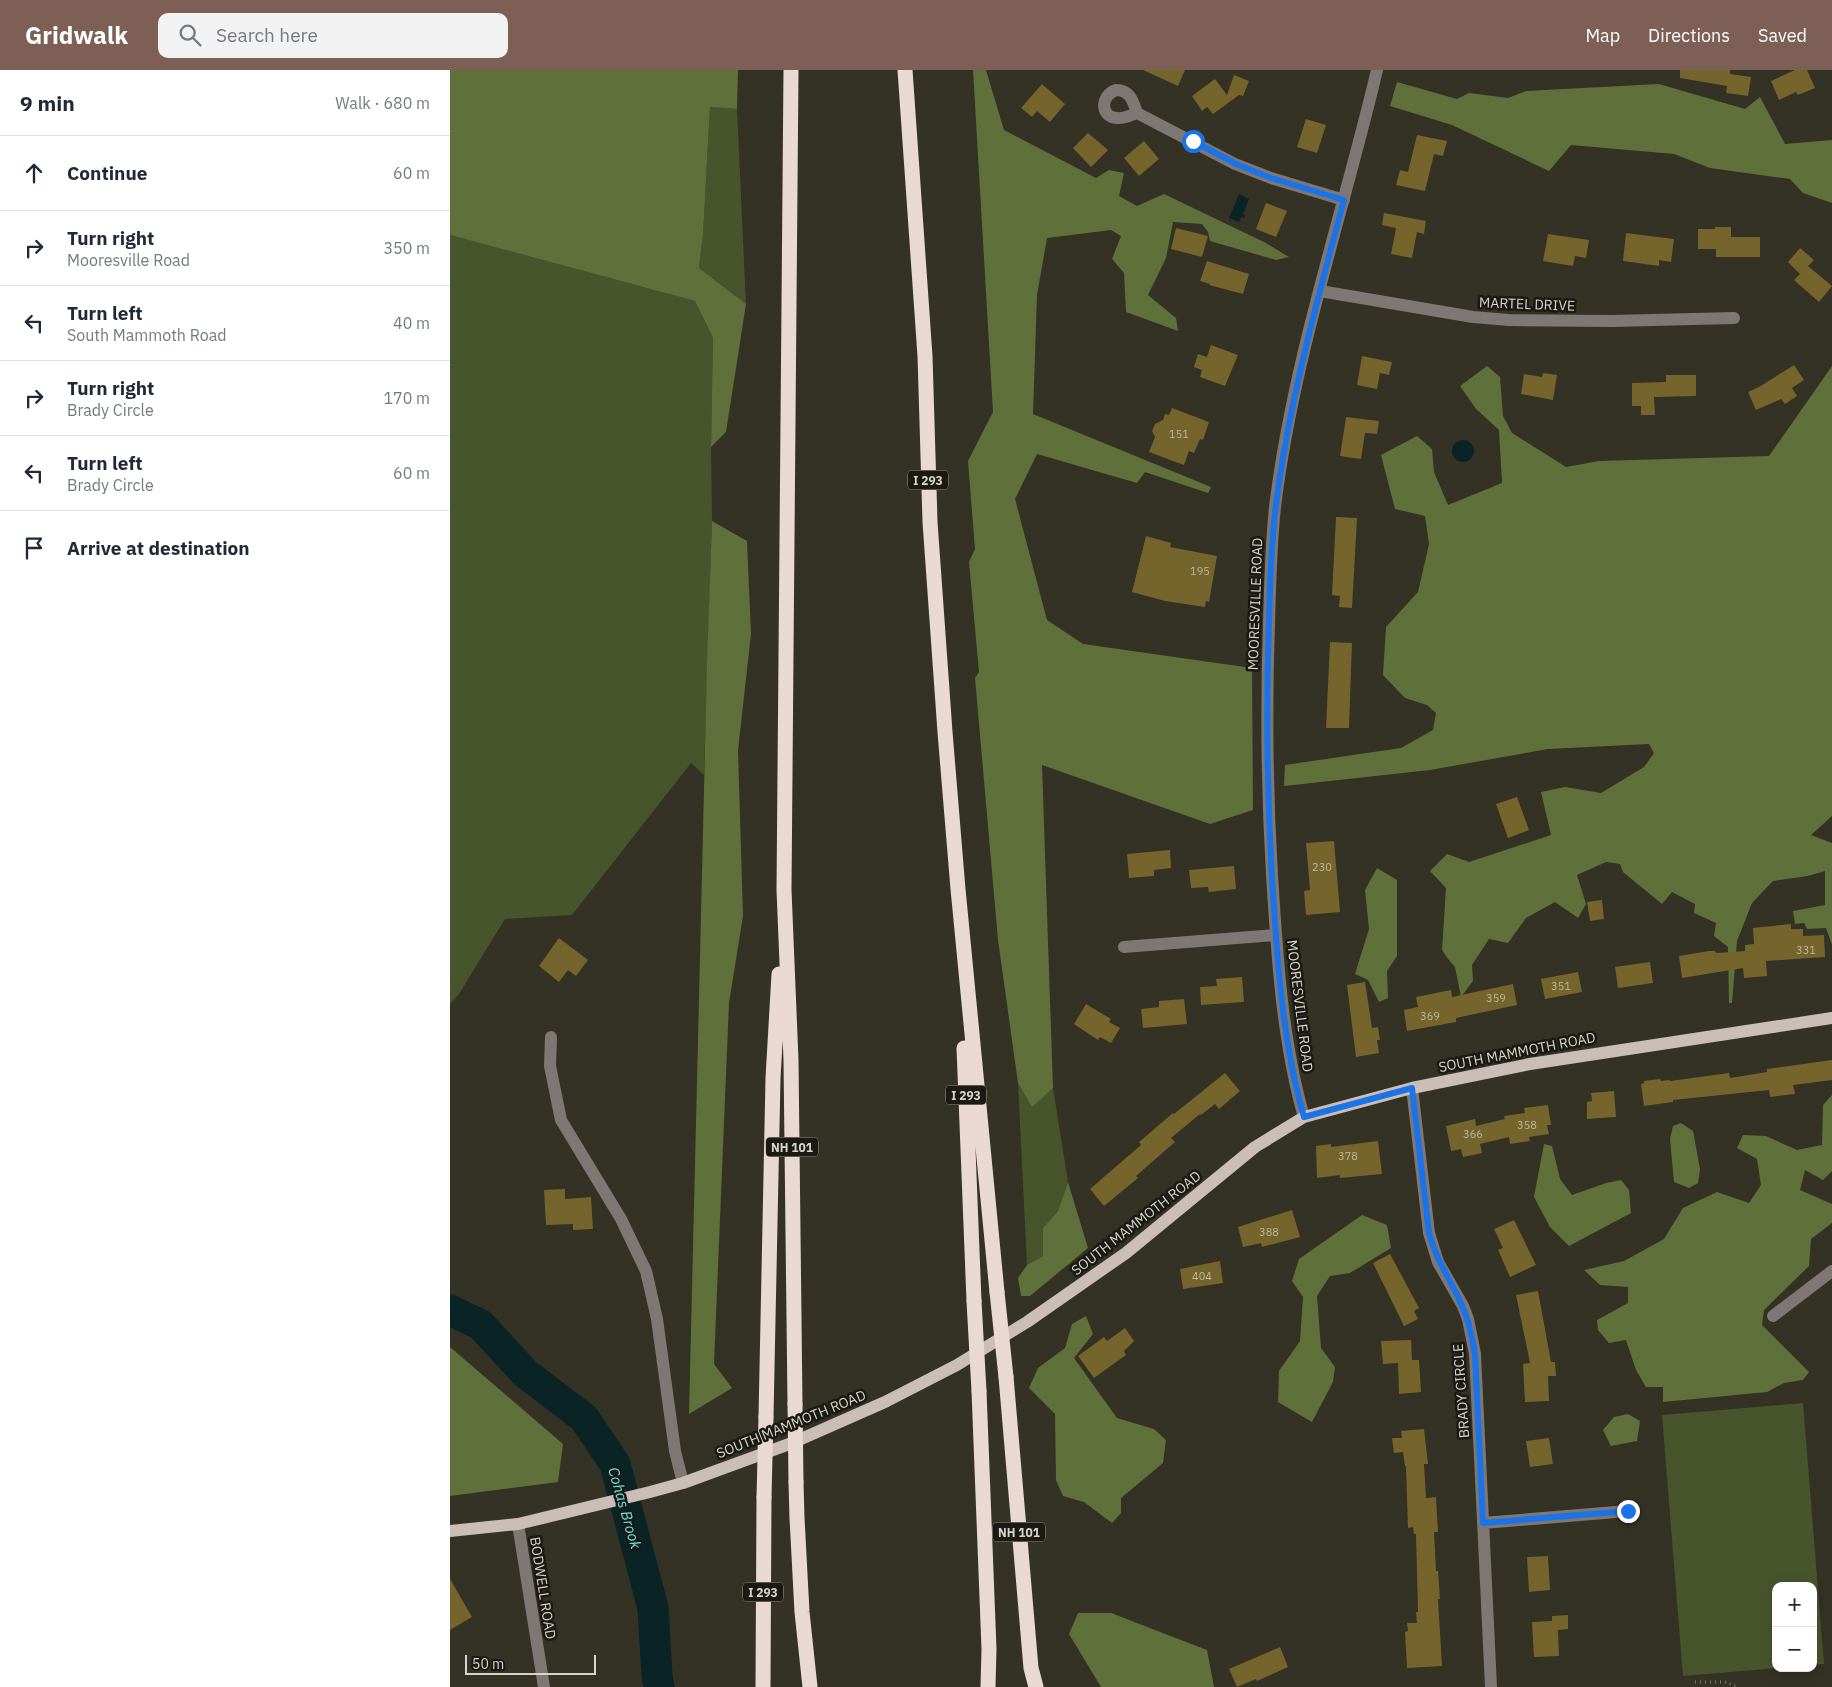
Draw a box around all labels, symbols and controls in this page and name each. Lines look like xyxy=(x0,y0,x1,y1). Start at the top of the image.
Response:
search box xyxy=(158,13,508,58)
text: Gridwalk xyxy=(25,19,128,51)
icon: search xyxy=(176,21,204,49)
text: Search here xyxy=(216,23,318,47)
text: Map xyxy=(1585,24,1620,47)
text: Directions xyxy=(1648,24,1730,47)
text: Saved xyxy=(1758,24,1807,47)
text: 9 min xyxy=(20,89,75,117)
text: Walk · 680 m xyxy=(335,93,430,113)
route start xyxy=(1182,130,1205,153)
icon: ahead xyxy=(20,159,48,187)
text: Continue xyxy=(67,161,147,185)
text: 60 m xyxy=(393,163,430,183)
text: Turn right xyxy=(67,226,154,250)
icon: right xyxy=(20,234,48,262)
text: 350 m xyxy=(383,238,430,258)
text: Mooresville Road xyxy=(67,250,190,270)
street label: MARTEL DRIVE xyxy=(1479,293,1575,315)
text: Turn left xyxy=(67,301,143,325)
icon: left xyxy=(20,309,48,337)
text: 40 m xyxy=(393,313,430,333)
text: South Mammoth Road xyxy=(67,325,227,345)
text: Turn right xyxy=(67,376,154,400)
icon: right xyxy=(20,384,48,412)
text: 170 m xyxy=(383,388,430,408)
text: Brady Circle xyxy=(67,400,154,420)
house number: 151 xyxy=(1169,427,1189,441)
text: Turn left xyxy=(67,451,143,475)
icon: left xyxy=(20,459,48,487)
text: 60 m xyxy=(393,463,430,483)
road number: I 293 xyxy=(908,470,948,490)
text: Brady Circle xyxy=(67,475,154,495)
icon: arrive xyxy=(20,534,48,562)
text: Arrive at destination xyxy=(67,536,250,560)
street label: MOORESVILLE ROAD xyxy=(1244,537,1266,671)
house number: 195 xyxy=(1190,564,1210,578)
house number: 230 xyxy=(1312,860,1332,874)
street label: MOORESVILLE ROAD xyxy=(1283,939,1317,1073)
house number: 331 xyxy=(1796,943,1816,957)
house number: 351 xyxy=(1551,979,1571,993)
house number: 359 xyxy=(1486,991,1506,1005)
house number: 369 xyxy=(1420,1009,1440,1023)
street label: SOUTH MAMMOTH ROAD xyxy=(1437,1028,1597,1076)
road number: I 293 xyxy=(946,1086,986,1104)
house number: 358 xyxy=(1517,1118,1537,1132)
house number: 366 xyxy=(1463,1127,1483,1141)
road number: NH 101 xyxy=(766,1138,818,1156)
house number: 378 xyxy=(1338,1149,1358,1163)
street label: SOUTH MAMMOTH ROAD xyxy=(1068,1167,1204,1279)
house number: 388 xyxy=(1259,1225,1279,1239)
house number: 404 xyxy=(1192,1269,1212,1283)
street label: BRADY CIRCLE xyxy=(1449,1343,1473,1439)
street label: SOUTH MAMMOTH ROAD xyxy=(714,1386,868,1462)
water label: Cohas Brook xyxy=(604,1465,646,1551)
route end xyxy=(1617,1500,1640,1523)
road number: NH 101 xyxy=(993,1522,1045,1541)
street label: BODWELL ROAD xyxy=(526,1536,560,1640)
road number: I 293 xyxy=(743,1582,783,1601)
map controls xyxy=(1772,1582,1817,1672)
button: + xyxy=(1772,1582,1817,1627)
button: − xyxy=(1772,1627,1817,1672)
scale bar xyxy=(465,1652,596,1675)
text: 50 m xyxy=(472,1655,504,1673)

